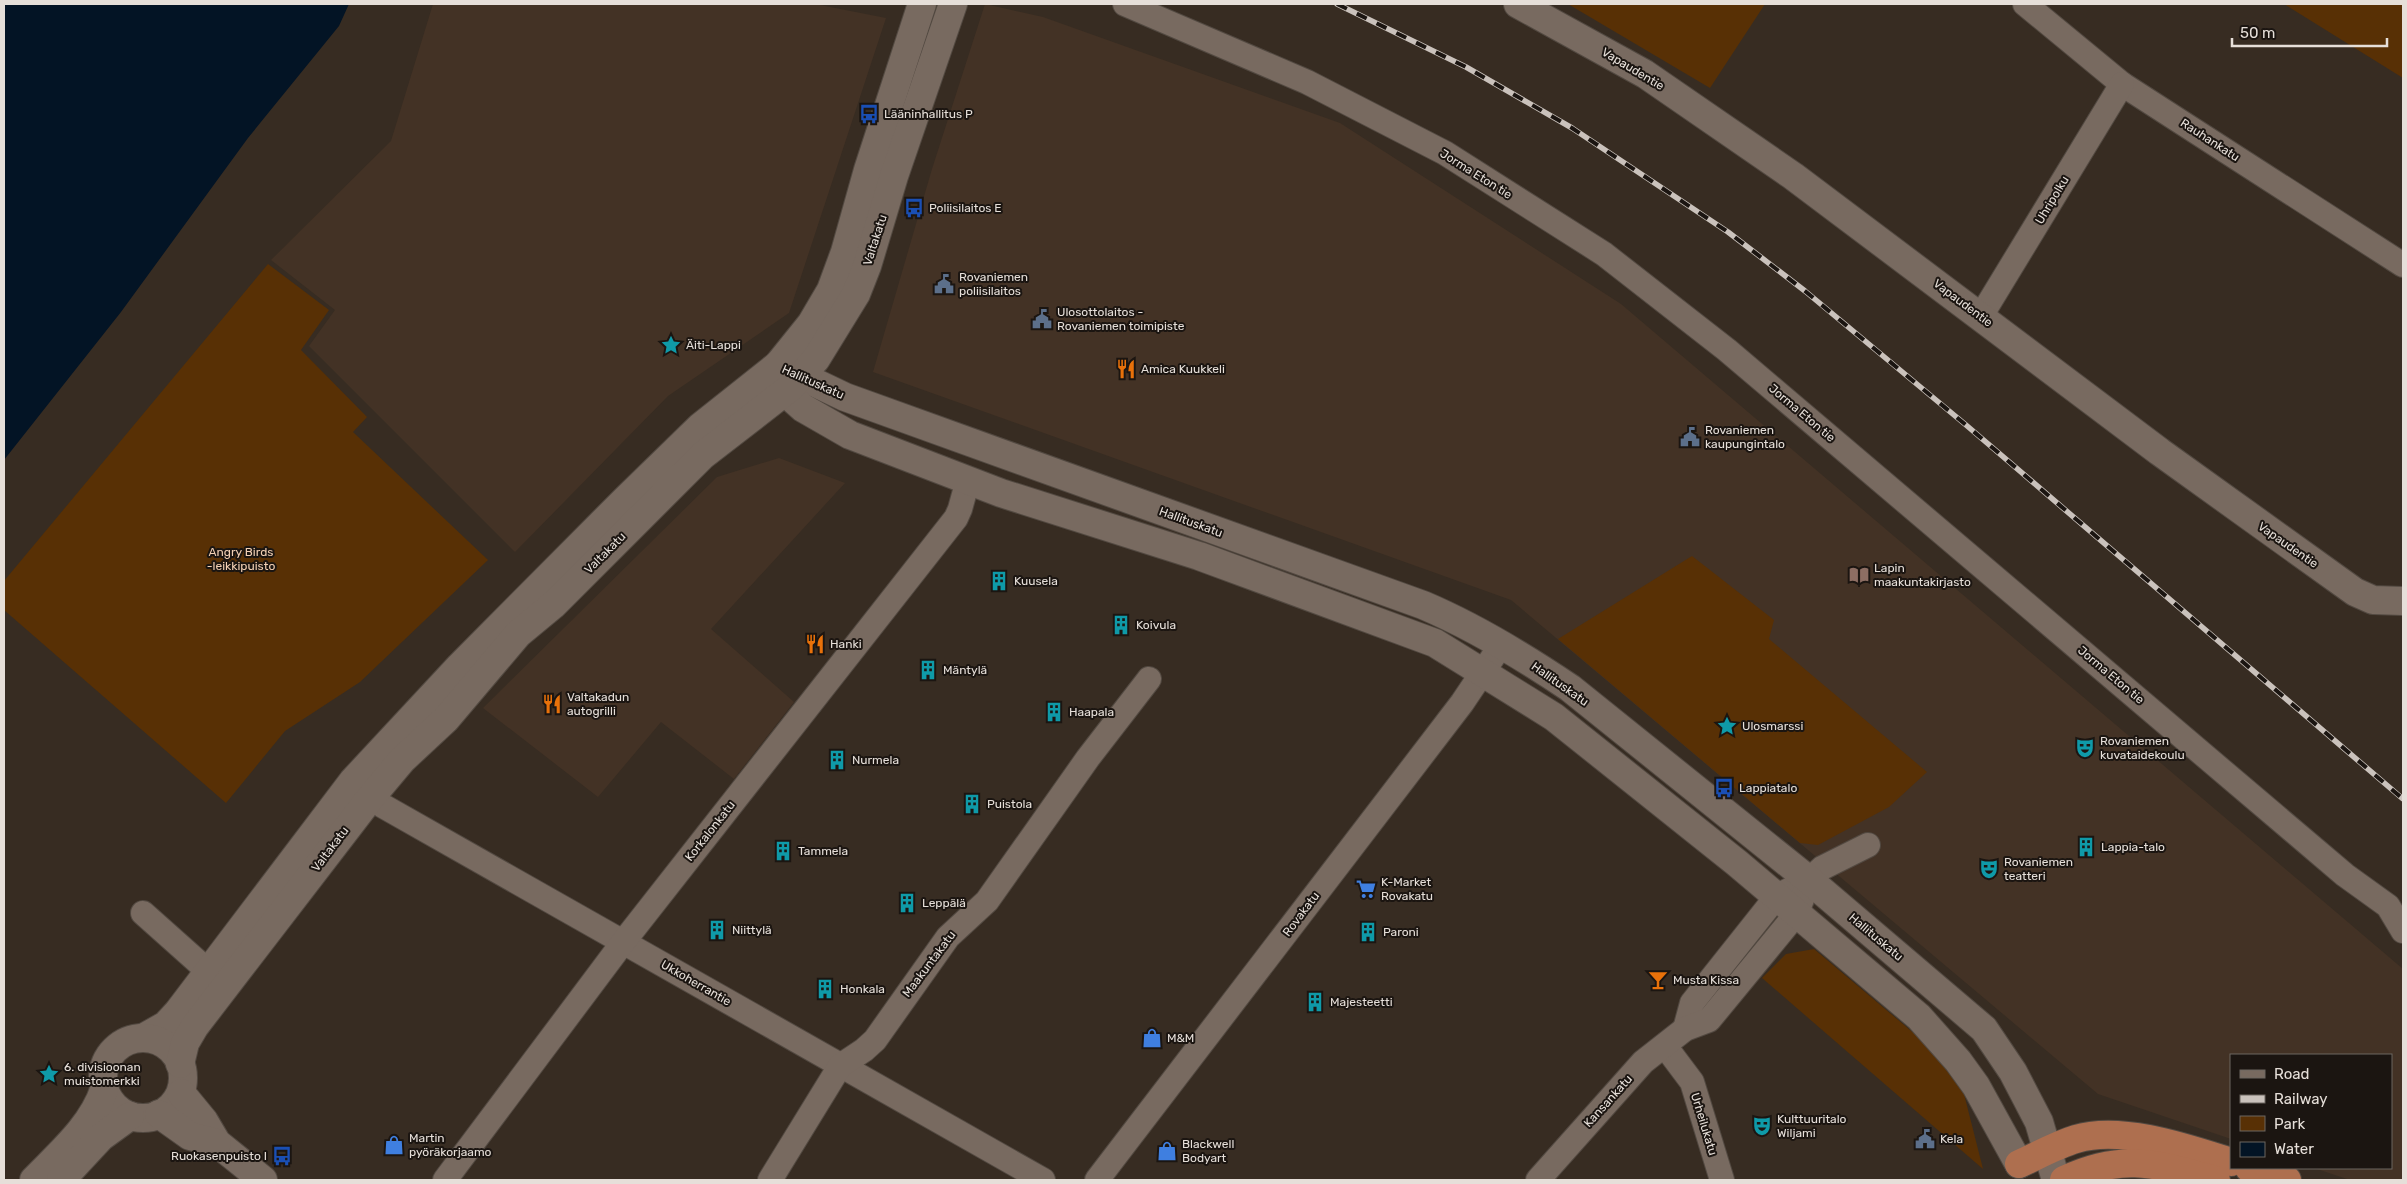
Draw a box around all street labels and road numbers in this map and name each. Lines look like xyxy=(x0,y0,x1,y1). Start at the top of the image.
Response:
street label: Vapaudentie xyxy=(1599,45,1667,93)
street label: Rauhankatu xyxy=(2178,116,2242,164)
street label: Jorma Eton tie xyxy=(1437,146,1515,202)
street label: Uhripolku xyxy=(2032,173,2072,227)
street label: Valtakatu xyxy=(860,213,890,267)
street label: Vapaudentie xyxy=(1931,276,1995,330)
street label: Hallituskatu xyxy=(780,362,846,402)
street label: Jorma Eton tie xyxy=(1766,381,1838,445)
street label: Hallituskatu xyxy=(1157,504,1225,540)
street label: Vapaudentie xyxy=(2255,519,2321,571)
street label: Valtakatu xyxy=(581,529,629,577)
street label: Jorma Eton tie xyxy=(2075,643,2147,707)
street label: Hallituskatu xyxy=(1529,659,1591,709)
street label: Korkalonkatu xyxy=(682,798,738,864)
street label: Valtakatu xyxy=(309,824,351,874)
street label: Rovakatu xyxy=(1280,889,1322,939)
street label: Hallituskatu xyxy=(1846,910,1906,964)
street label: Maakuntakatu xyxy=(900,928,958,1000)
street label: Ukkoherrantie xyxy=(658,957,734,1009)
street label: Kansankatu xyxy=(1581,1072,1635,1130)
street label: Urheilukatu xyxy=(1688,1091,1720,1157)

